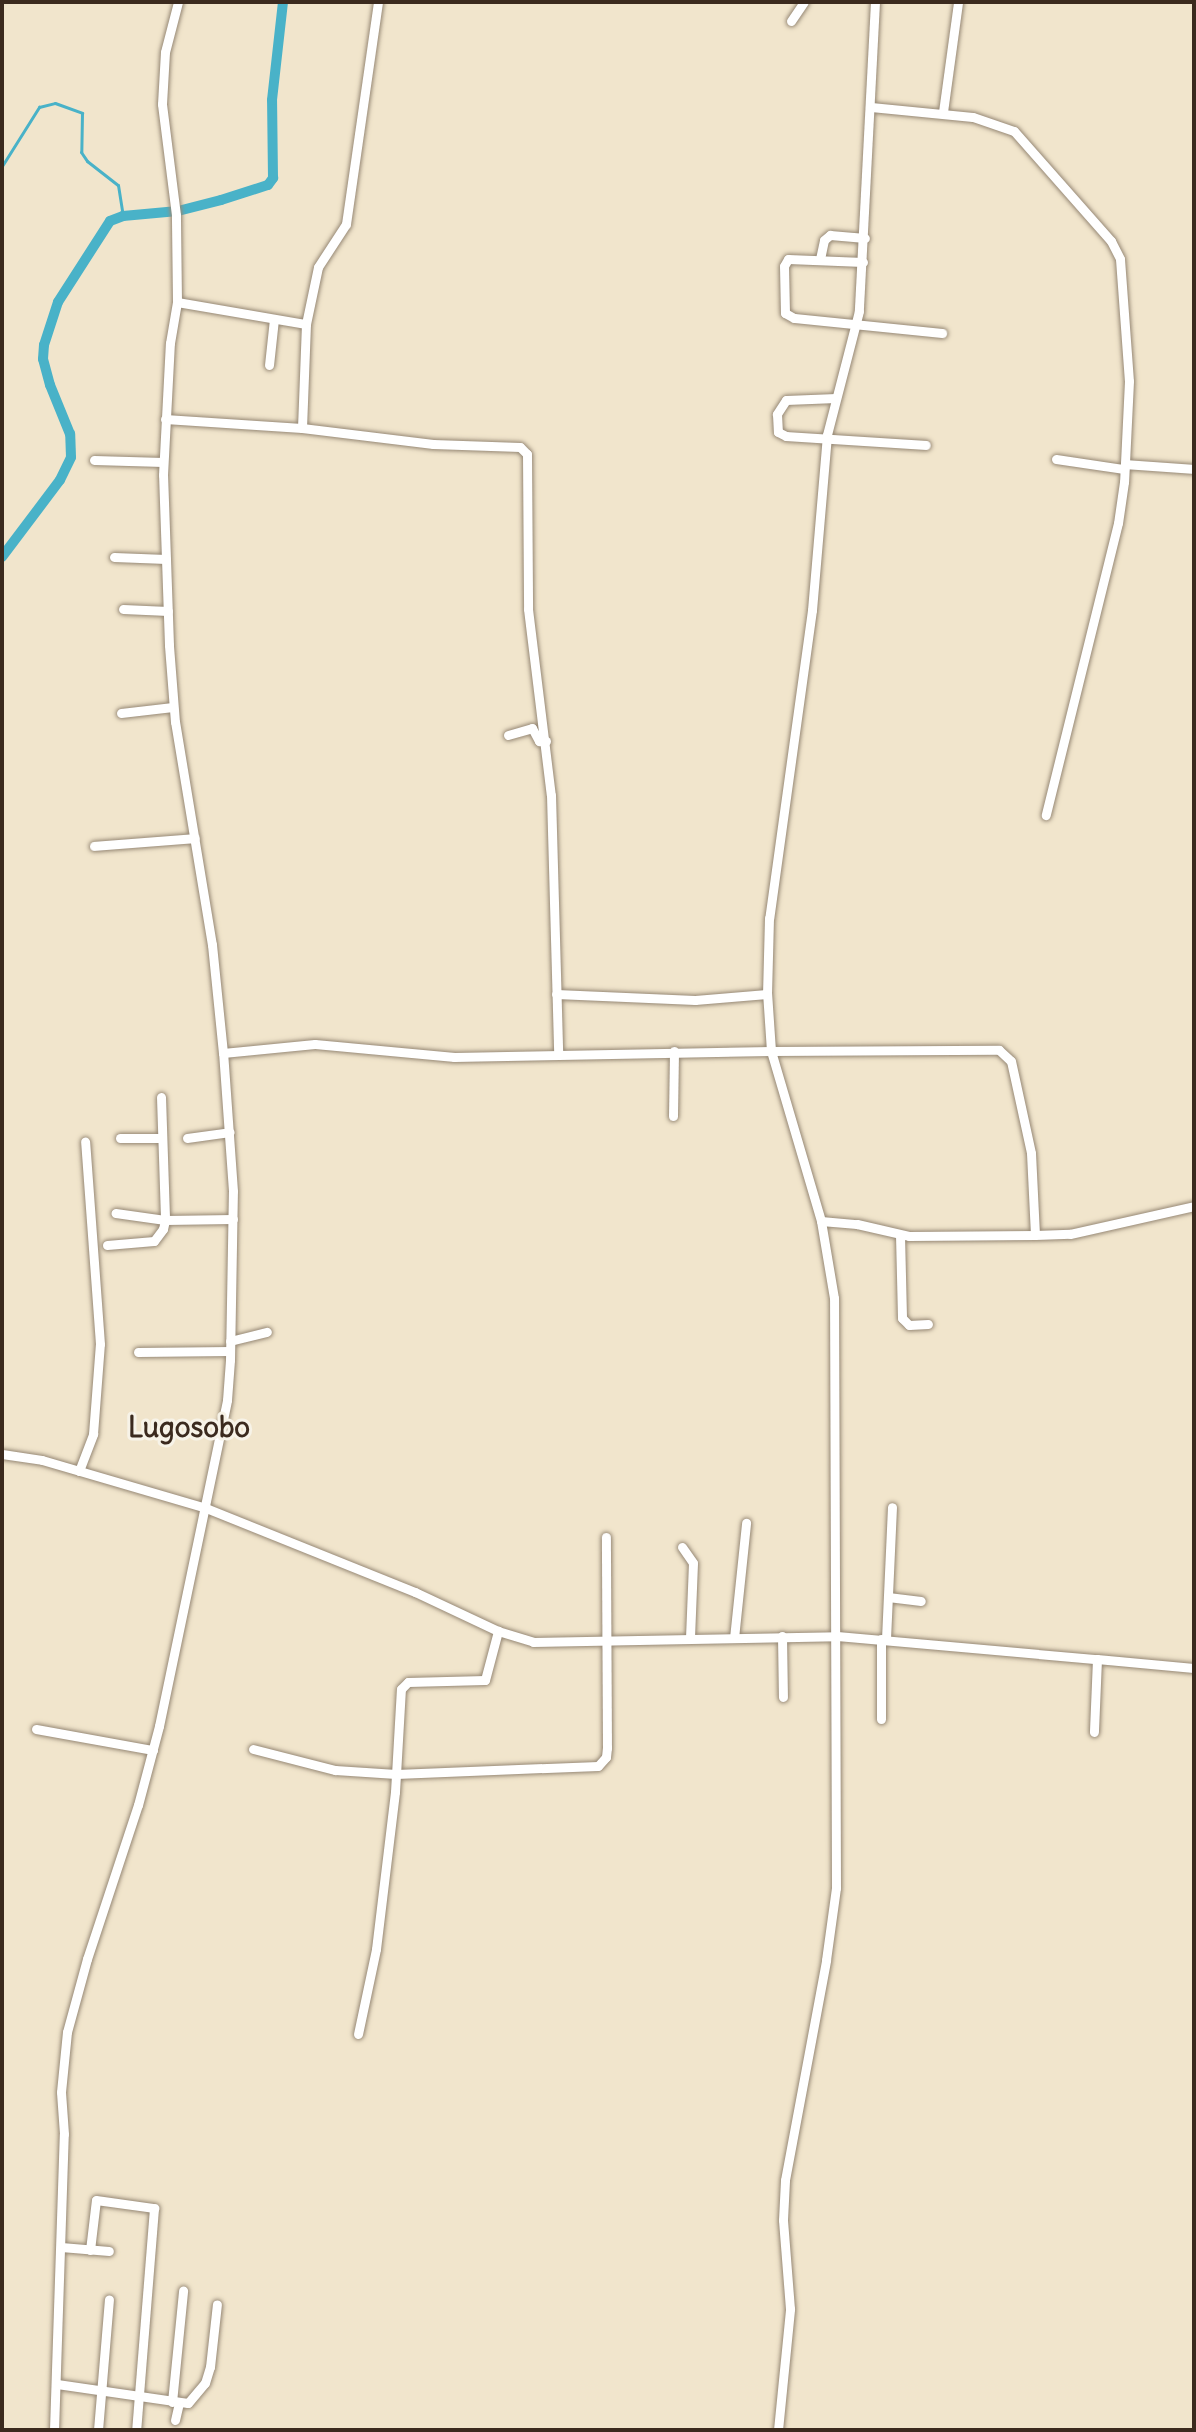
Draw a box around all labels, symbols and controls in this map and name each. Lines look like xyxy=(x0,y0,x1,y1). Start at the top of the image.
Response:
district label: Lugosobo xyxy=(128,1410,250,1444)

